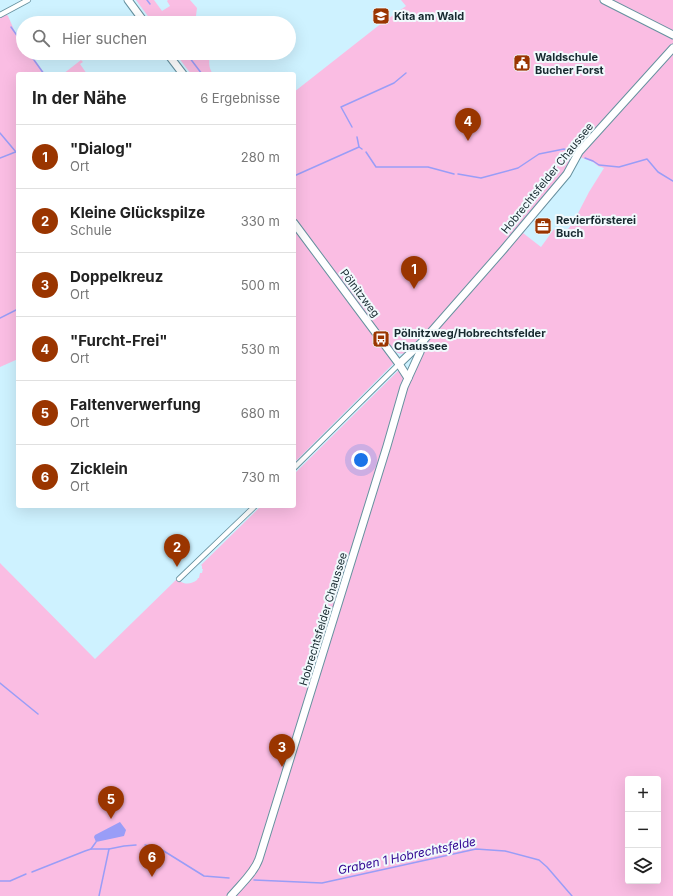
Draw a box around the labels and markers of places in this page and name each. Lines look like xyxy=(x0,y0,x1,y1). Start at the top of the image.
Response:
school or university icon: Kita am Wald xyxy=(371,6,391,26)
place label: Kita am Wald xyxy=(394,9,464,23)
place label: Waldschule Bucher Forst xyxy=(535,50,604,77)
public building icon: Waldschule Bucher Forst xyxy=(512,53,532,73)
pin: 4 xyxy=(455,108,481,141)
place label: Revierförsterei Buch xyxy=(556,213,636,240)
office icon: Revierförsterei Buch xyxy=(533,216,553,236)
pin: 1 xyxy=(401,256,427,289)
place label: Pölnitzweg/Hobrechtsfelder Chaussee xyxy=(394,326,546,353)
bus stop icon: Pölnitzweg/Hobrechtsfelder Chaussee xyxy=(371,329,391,349)
pin: 2 xyxy=(164,534,190,567)
pin: 3 xyxy=(269,734,295,767)
pin: 5 xyxy=(98,786,124,819)
pin: 6 xyxy=(139,844,165,877)

